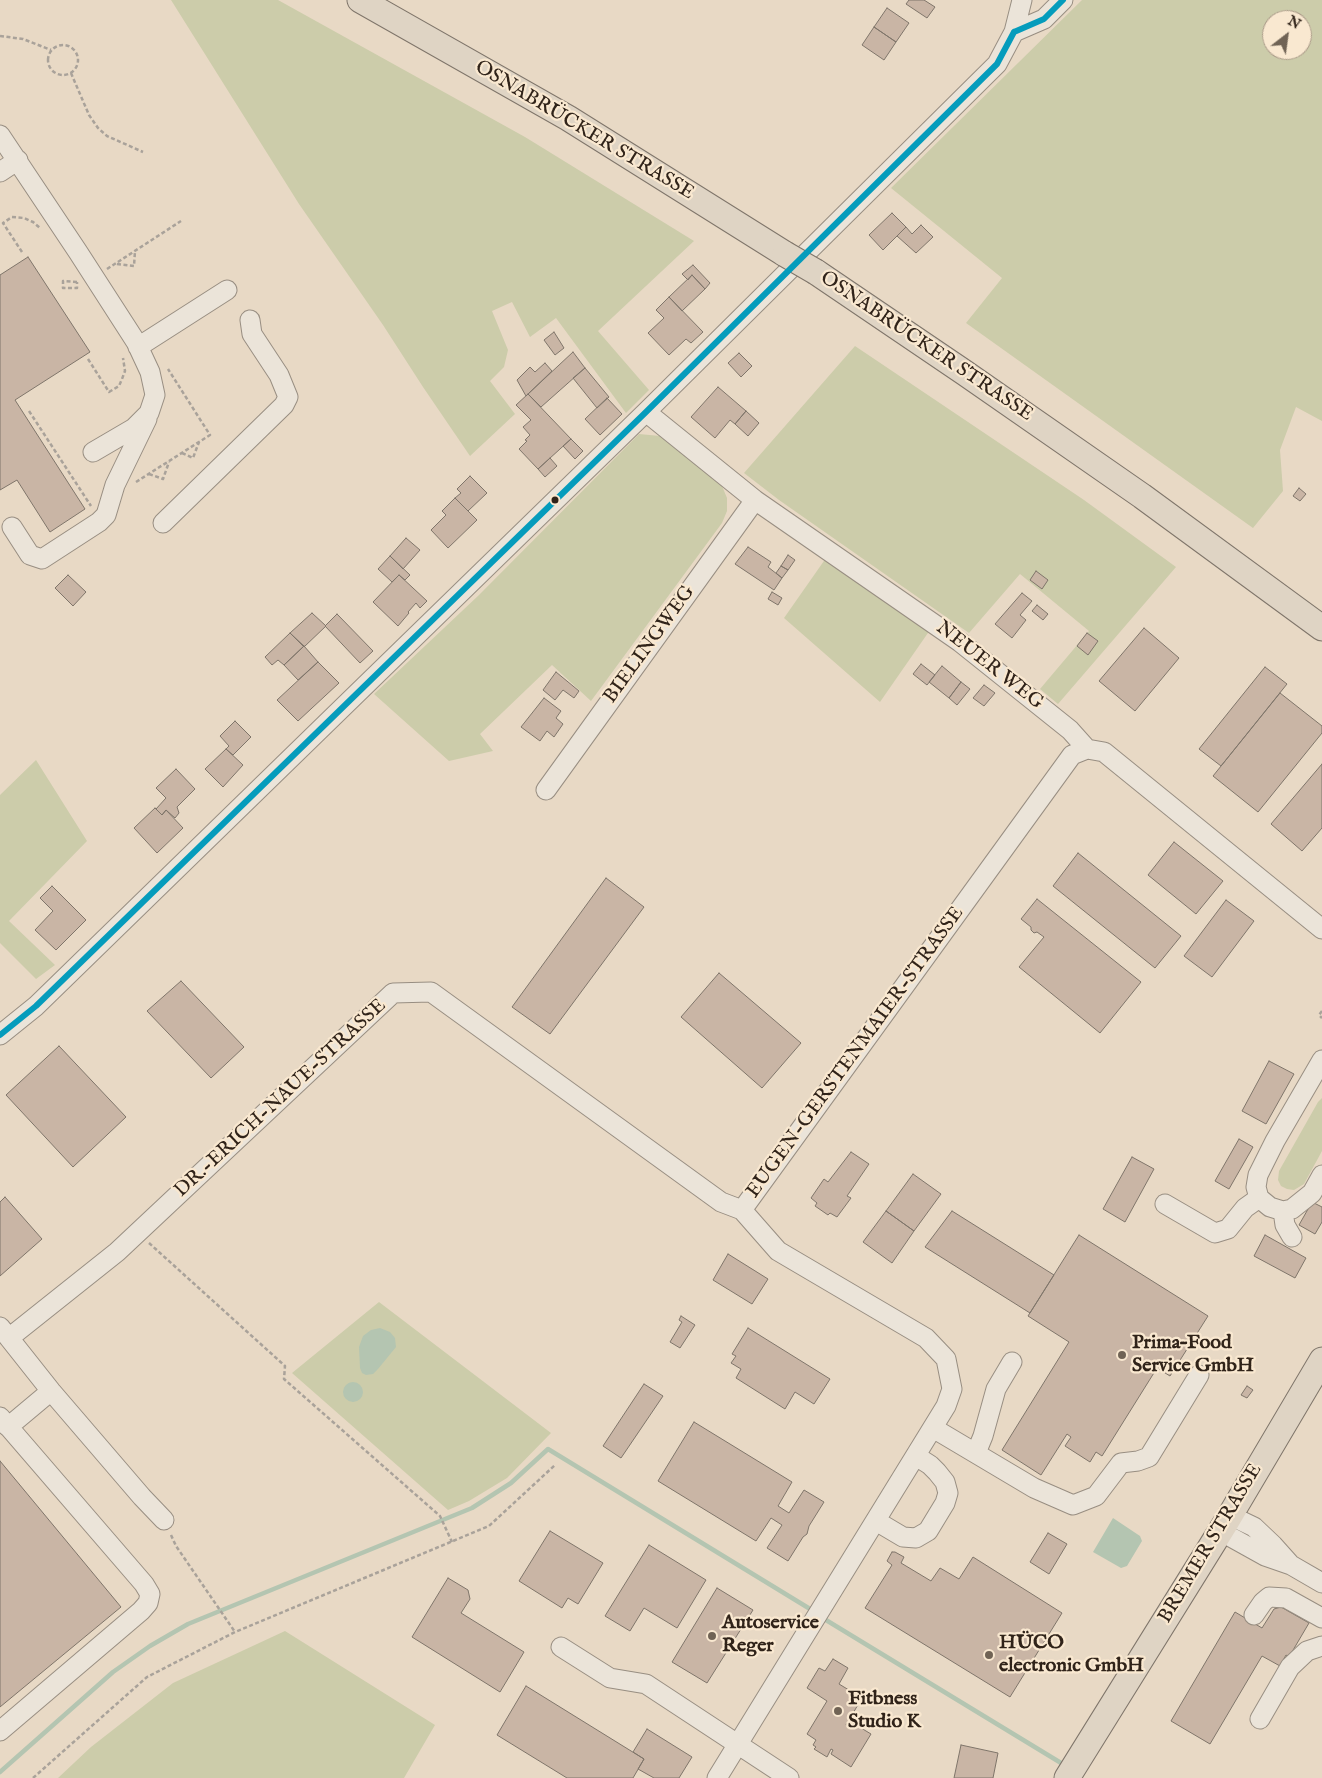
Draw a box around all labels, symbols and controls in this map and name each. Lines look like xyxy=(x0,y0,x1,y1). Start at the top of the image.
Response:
north arrow xyxy=(1262,10,1312,60)
text: N xyxy=(1284,12,1304,34)
street label: OSNABRÜCKER STRASSE xyxy=(470,56,698,206)
street label: OSNABRÜCKER STRASSE xyxy=(815,267,1037,427)
unlabelled marker xyxy=(550,495,560,505)
street label: BIELINGWEG xyxy=(599,581,701,709)
street label: NEUER WEG xyxy=(930,617,1048,715)
street label: EUGEN-GERSTENMAIER-STRASSE xyxy=(742,903,970,1203)
street label: DR.-ERICH-NAUE-STRASSE xyxy=(170,995,392,1203)
place label: Prima–Food Service GmbH xyxy=(1132,1332,1254,1379)
marker: Prima–Food Service GmbH xyxy=(1116,1349,1128,1361)
street label: BREMER STRASSE xyxy=(1154,1460,1268,1628)
place label: Autoservice Reger xyxy=(722,1612,819,1659)
marker: Autoservice Reger xyxy=(706,1630,718,1642)
place label: HÜCO electronic GmbH xyxy=(999,1632,1144,1679)
marker: HÜCO electronic GmbH xyxy=(983,1649,995,1661)
place label: Fitbness Studio K xyxy=(848,1688,921,1735)
marker: Fitbness Studio K xyxy=(832,1705,844,1717)

